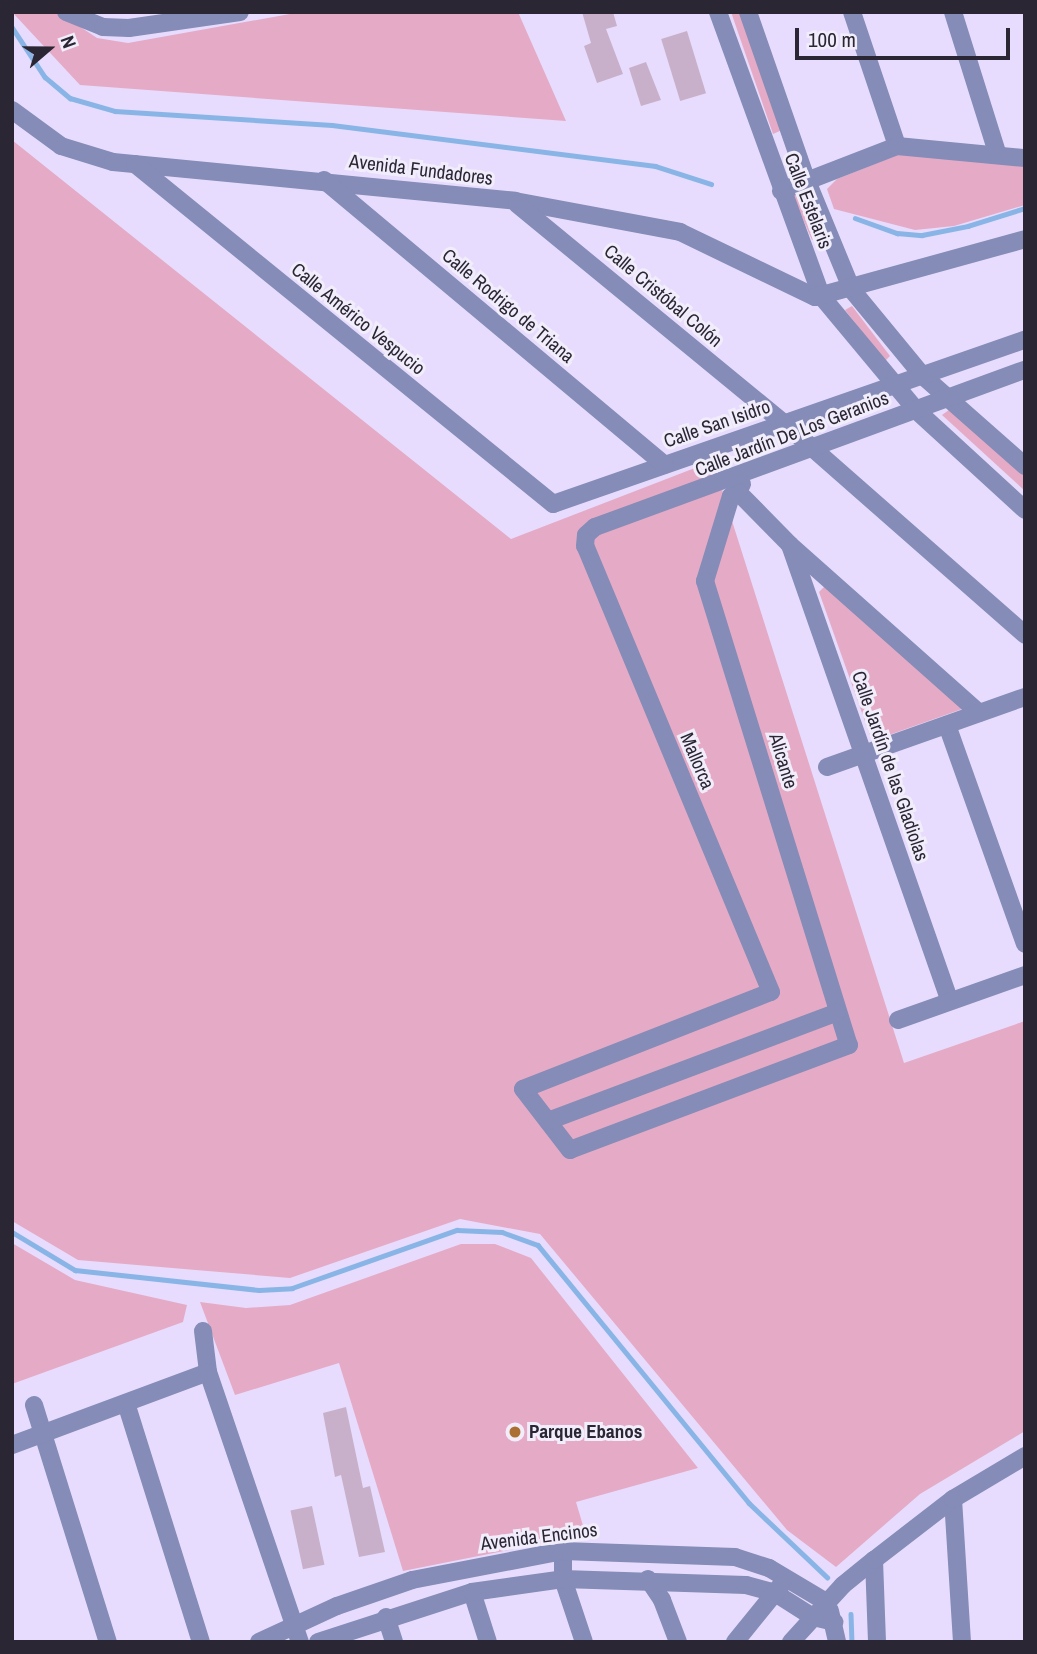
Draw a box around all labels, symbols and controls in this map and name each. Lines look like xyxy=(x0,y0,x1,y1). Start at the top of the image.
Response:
north arrow xyxy=(14,14,84,84)
scale bar xyxy=(799,14,1014,58)
text: 100 m xyxy=(808,25,856,54)
text: N xyxy=(55,32,83,52)
street label: Avenida Fundadores xyxy=(348,150,494,190)
street label: Calle Estelaris xyxy=(779,150,837,252)
street label: Calle Cristóbal Colón xyxy=(599,240,727,352)
street label: Calle Rodrigo de Triana xyxy=(437,244,579,368)
street label: Calle Américo Vespucio xyxy=(286,258,430,380)
street label: Calle Jardín De Los Geranios xyxy=(692,387,892,481)
street label: Calle San Isidro xyxy=(661,395,773,453)
street label: Calle Jardín de las Gladiolas xyxy=(847,668,933,864)
street label: Mallorca xyxy=(675,729,719,793)
street label: Alicante xyxy=(764,731,802,791)
place label: Parque Ebanos xyxy=(529,1421,642,1443)
marker: Parque Ebanos xyxy=(507,1424,523,1440)
street label: Avenida Encinos xyxy=(479,1519,599,1555)

